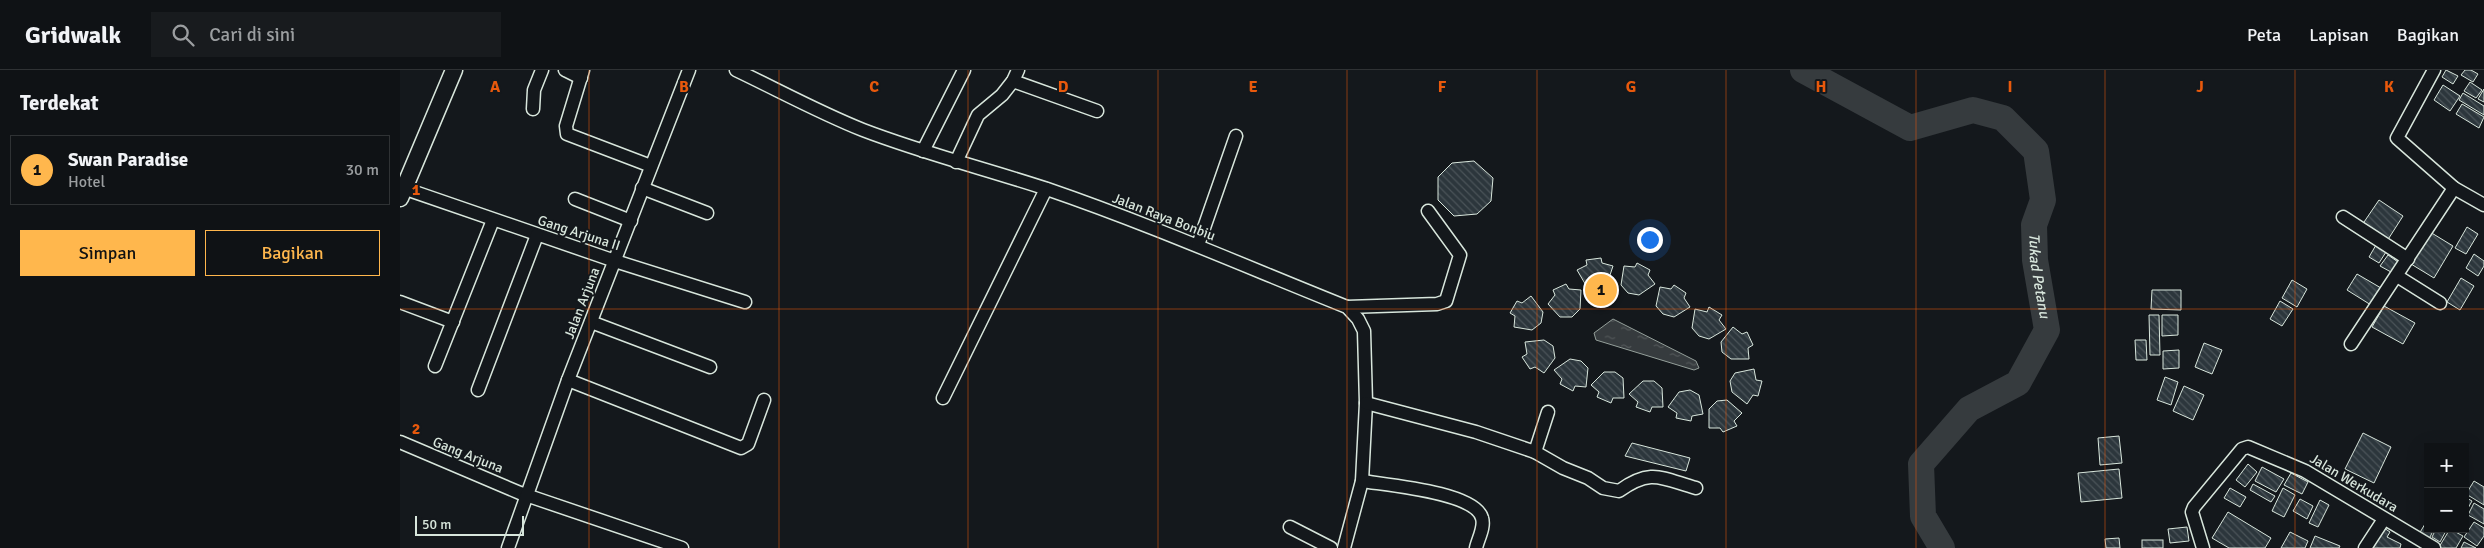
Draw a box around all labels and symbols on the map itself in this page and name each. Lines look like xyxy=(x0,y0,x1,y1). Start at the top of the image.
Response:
text: A xyxy=(490,77,501,97)
text: B xyxy=(679,77,689,97)
text: C xyxy=(869,77,879,97)
text: D xyxy=(1058,77,1069,97)
text: E xyxy=(1248,77,1258,97)
text: F xyxy=(1438,77,1447,97)
text: G xyxy=(1626,77,1636,97)
text: H xyxy=(1816,77,1826,97)
text: I xyxy=(2007,77,2013,97)
text: J xyxy=(2196,77,2204,97)
text: K xyxy=(2384,77,2394,97)
text: 1 xyxy=(412,180,421,200)
street label: Jalan Raya Bonbiu xyxy=(1110,190,1218,244)
street label: Gang Arjuna II xyxy=(536,212,622,254)
your location xyxy=(1637,227,1663,253)
water label: Tukad Petanu xyxy=(2025,233,2054,320)
street label: Jalan Arjuna xyxy=(561,265,603,341)
pin: 1 xyxy=(1585,271,1617,309)
text: 2 xyxy=(412,419,420,439)
street label: Gang Arjuna xyxy=(430,433,506,477)
street label: Jalan Werkudara xyxy=(2307,450,2401,516)
scale bar xyxy=(415,513,524,536)

